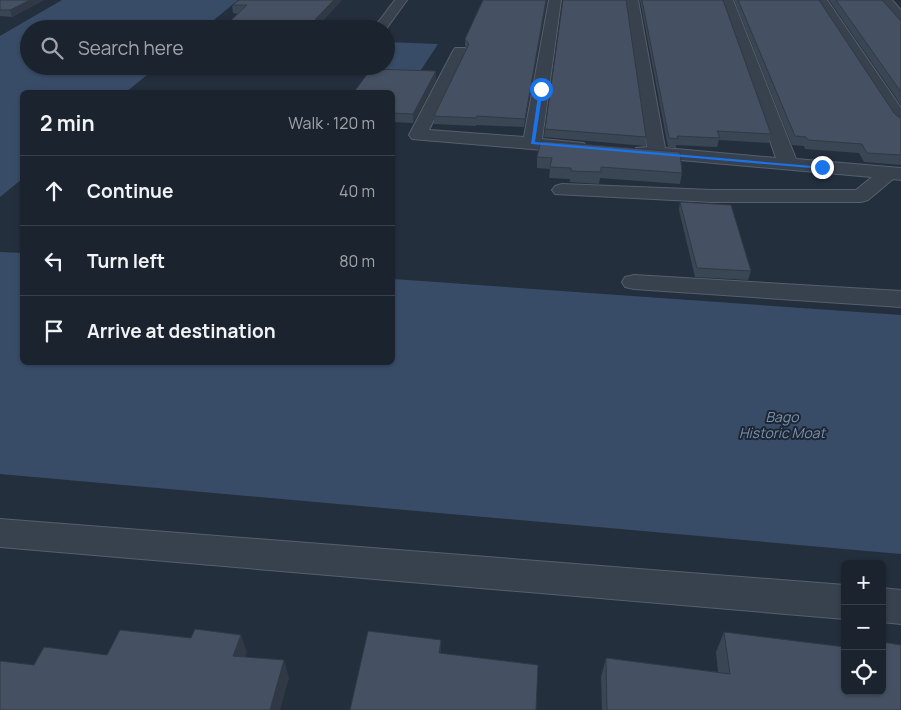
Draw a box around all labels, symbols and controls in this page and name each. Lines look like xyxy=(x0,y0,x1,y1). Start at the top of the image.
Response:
search box xyxy=(20,20,395,75)
icon: search xyxy=(38,34,66,62)
text: Search here xyxy=(78,35,184,61)
route start xyxy=(530,78,553,101)
text: 2 min xyxy=(40,109,95,137)
text: Walk · 120 m xyxy=(288,112,375,134)
route end xyxy=(811,156,834,179)
icon: ahead xyxy=(40,177,68,205)
text: Continue xyxy=(87,178,173,204)
text: 40 m xyxy=(339,180,375,202)
icon: left xyxy=(40,247,68,275)
text: Turn left xyxy=(87,248,165,274)
text: 80 m xyxy=(339,250,375,272)
icon: arrive xyxy=(40,317,68,345)
text: Arrive at destination xyxy=(87,318,276,344)
water label: Bago Historic Moat xyxy=(739,407,826,442)
map controls xyxy=(841,560,886,695)
button: + xyxy=(841,560,886,605)
button: − xyxy=(841,605,886,650)
button: locate xyxy=(841,650,886,695)

